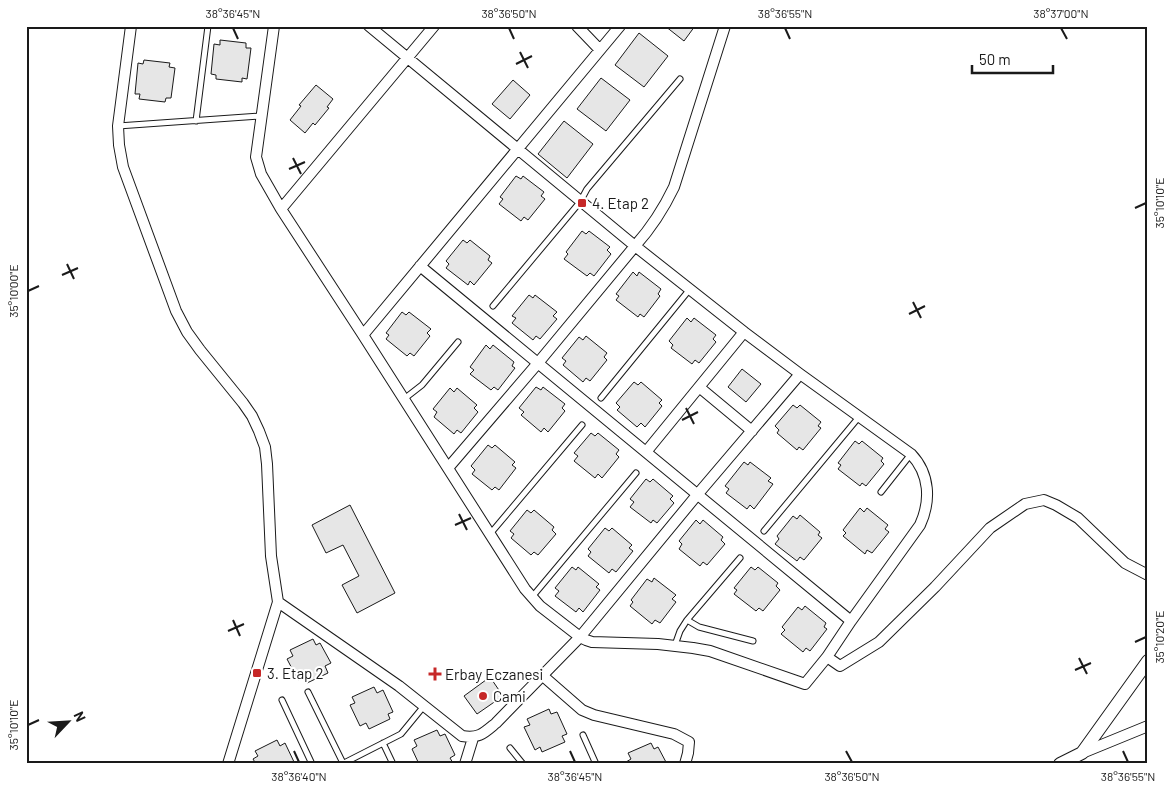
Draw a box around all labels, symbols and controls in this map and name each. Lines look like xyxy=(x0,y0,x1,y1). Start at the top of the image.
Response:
text: 38°36'45"N xyxy=(206,6,260,20)
text: 38°36'50"N xyxy=(481,6,537,20)
text: 38°36'55"N xyxy=(758,6,812,20)
text: 38°37'00"N xyxy=(1033,6,1089,20)
scale bar xyxy=(972,42,1053,74)
text: 50 m xyxy=(979,50,1011,68)
text: 35°10'10"E xyxy=(1152,178,1166,228)
place label: 4. Etap 2 xyxy=(592,194,649,212)
marker: 4. Etap 2 xyxy=(576,197,588,209)
text: 35°10'00"E xyxy=(6,264,20,318)
text: 35°10'20"E xyxy=(1152,610,1166,664)
place label: 3. Etap 2 xyxy=(267,664,323,682)
place label: Erbay Eczanesi xyxy=(445,665,543,683)
marker: 3. Etap 2 xyxy=(251,667,263,679)
marker: Erbay Eczanesi xyxy=(429,668,441,680)
place label: Cami xyxy=(493,687,526,705)
marker: Cami xyxy=(477,690,489,702)
north arrow xyxy=(42,698,92,748)
text: 35°10'10"E xyxy=(6,700,20,750)
text: N xyxy=(71,708,90,724)
text: 38°36'40"N xyxy=(271,769,327,783)
text: 38°36'45"N xyxy=(548,769,602,783)
text: 38°36'50"N xyxy=(824,769,880,783)
text: 38°36'55"N xyxy=(1101,769,1155,783)

